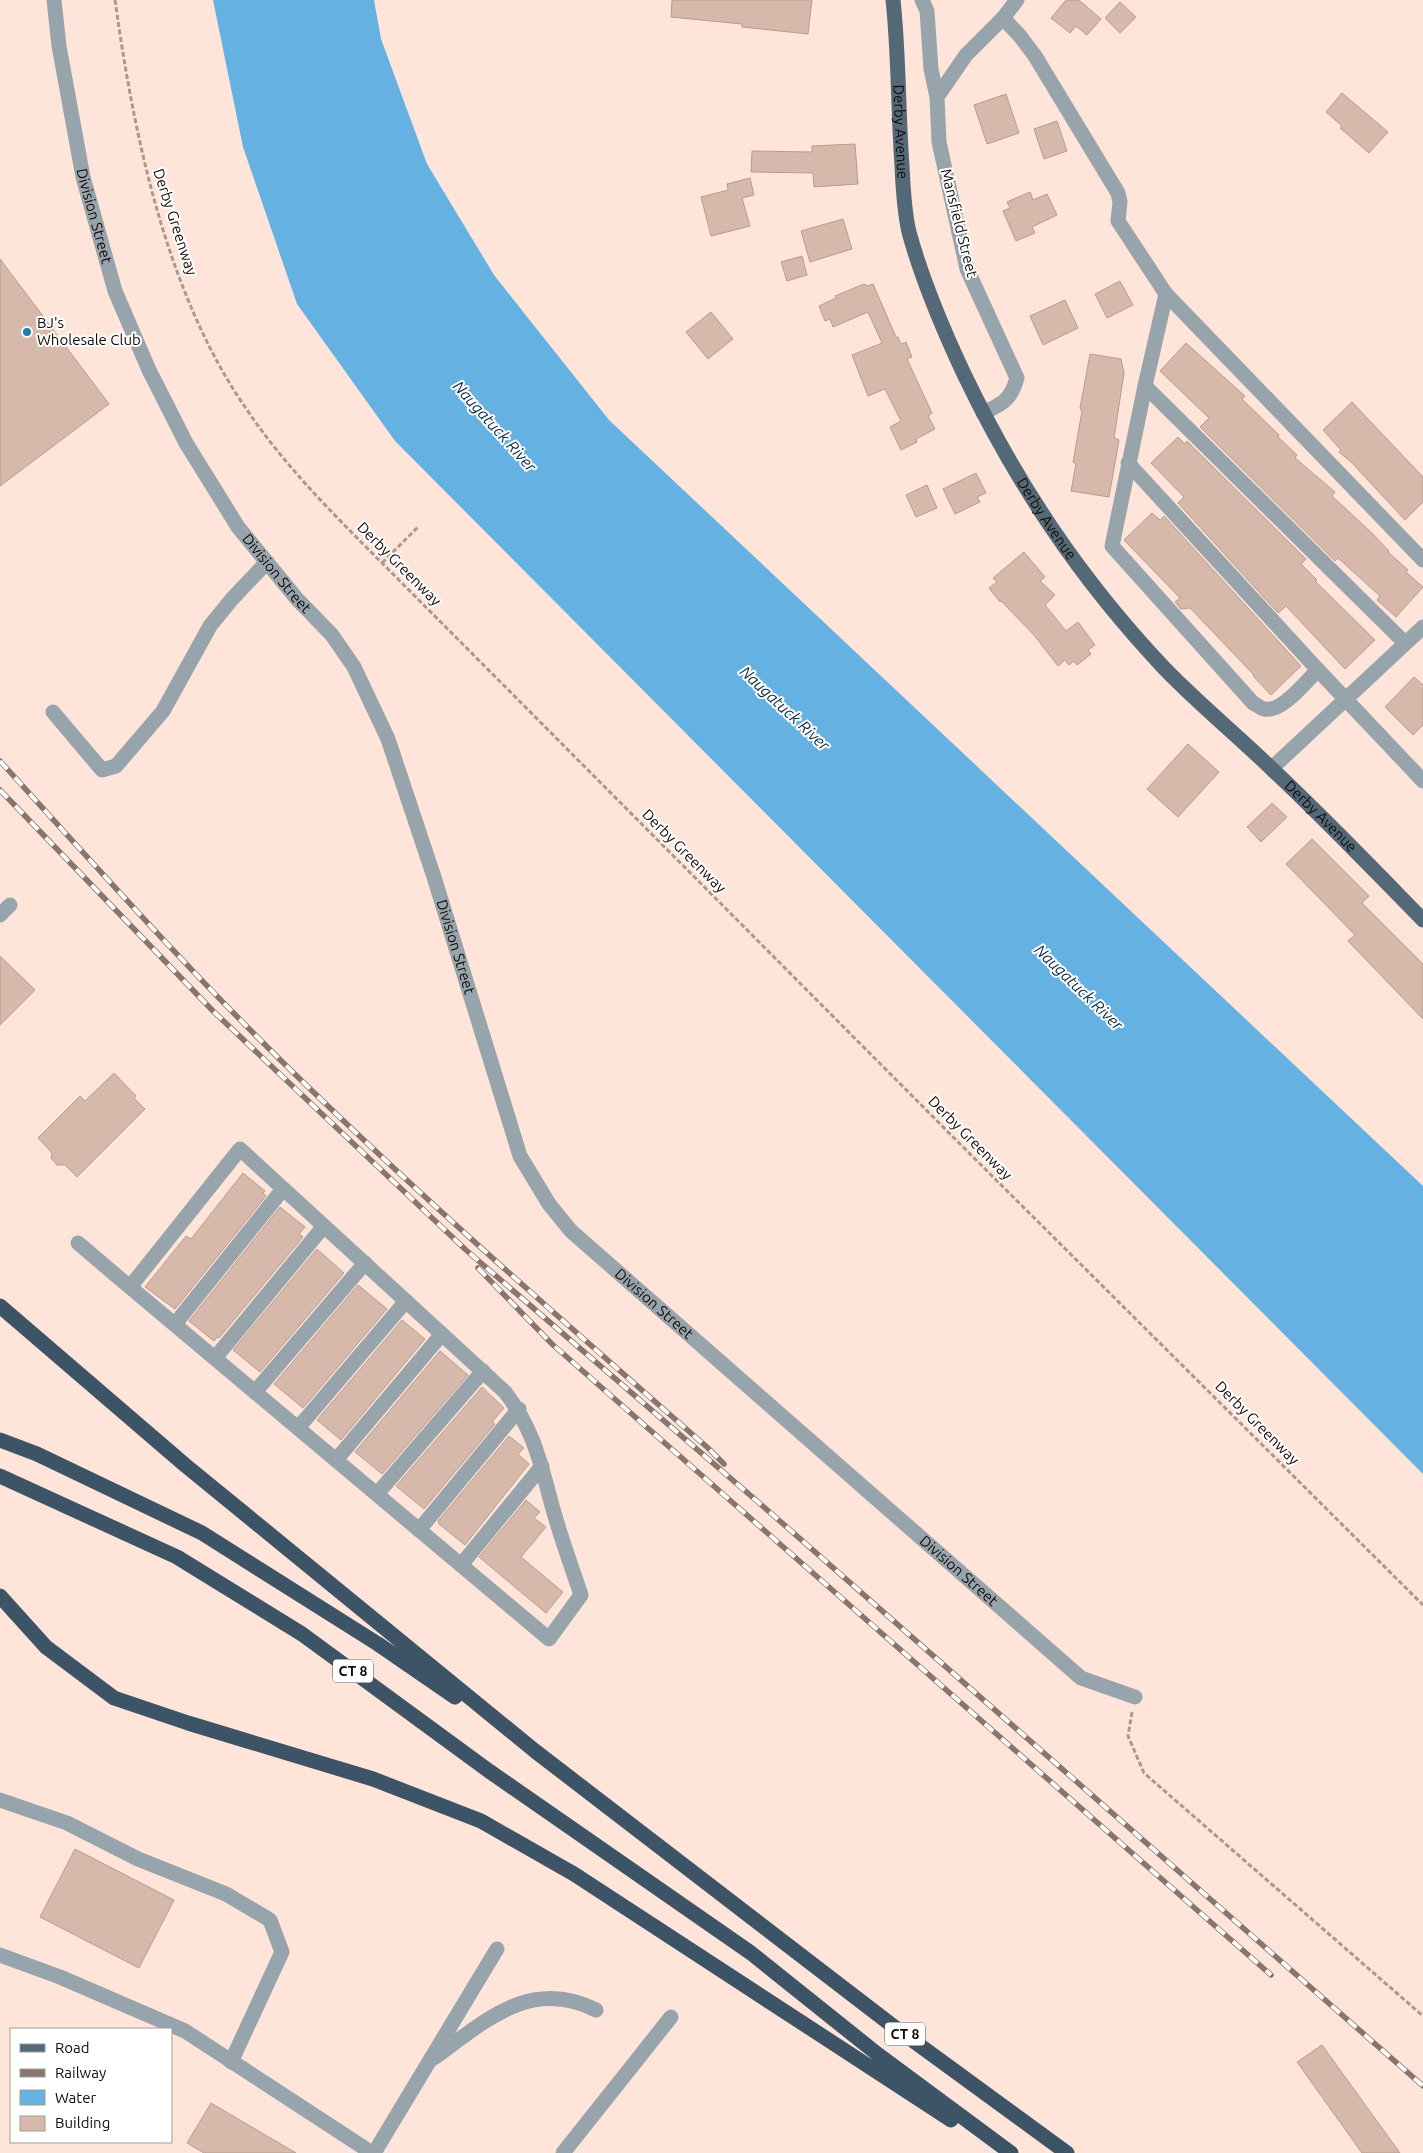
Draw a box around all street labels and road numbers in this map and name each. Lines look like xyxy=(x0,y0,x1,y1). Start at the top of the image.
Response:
street label: Derby Avenue xyxy=(890,84,912,179)
street label: Derby Greenway xyxy=(150,166,201,277)
street label: Division Street xyxy=(74,167,116,266)
street label: Mansfield Street xyxy=(938,167,981,279)
street label: Derby Avenue xyxy=(1014,475,1080,563)
street label: Derby Greenway xyxy=(354,518,445,609)
street label: Division Street xyxy=(239,530,315,616)
street label: Derby Avenue xyxy=(1281,777,1361,855)
street label: Derby Greenway xyxy=(639,805,730,896)
street label: Division Street xyxy=(433,898,479,996)
street label: Derby Greenway xyxy=(925,1092,1016,1183)
street label: Division Street xyxy=(612,1265,697,1342)
street label: Derby Greenway xyxy=(1212,1377,1303,1468)
street label: Division Street xyxy=(916,1532,1002,1609)
road number: CT 8 xyxy=(333,1660,373,1682)
road number: CT 8 xyxy=(885,2022,925,2046)

